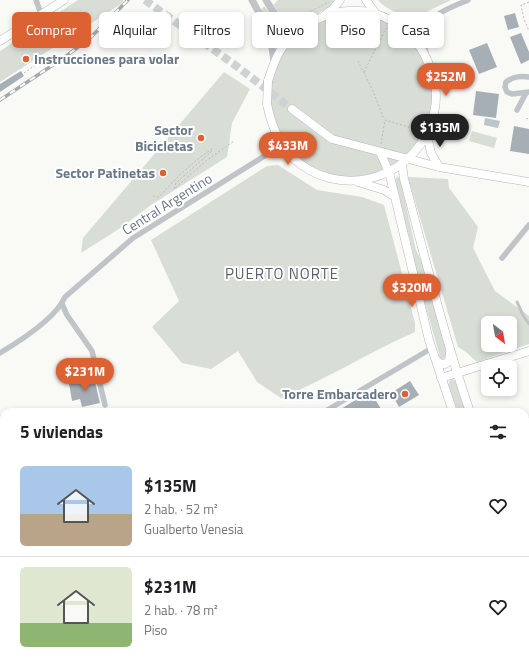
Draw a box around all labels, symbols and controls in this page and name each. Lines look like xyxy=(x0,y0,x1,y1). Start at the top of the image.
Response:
chip: Comprar xyxy=(12,12,91,48)
chip: Alquilar xyxy=(99,12,171,48)
chip: Filtros xyxy=(179,12,244,48)
chip: Nuevo xyxy=(252,12,318,48)
chip: Piso xyxy=(326,12,380,48)
chip: Casa xyxy=(388,12,444,48)
place label: Instrucciones para volar xyxy=(34,48,179,69)
marker: Instrucciones para volar xyxy=(21,54,31,64)
pin: $252M xyxy=(418,63,474,97)
text: $252M xyxy=(426,66,466,86)
pin: $135M xyxy=(412,114,468,148)
text: $135M xyxy=(420,117,460,137)
place label: Sector Bicicletas xyxy=(135,119,193,156)
pin: $433M xyxy=(260,132,316,166)
marker: Sector Bicicletas xyxy=(196,133,206,143)
text: $433M xyxy=(268,135,308,155)
place label: Sector Patinetas xyxy=(55,162,155,183)
street label: Central Argentino xyxy=(118,167,216,240)
marker: Sector Patinetas xyxy=(158,168,168,178)
district label: PUERTO NORTE xyxy=(225,262,339,285)
pin: $320M xyxy=(384,274,440,308)
text: $320M xyxy=(392,277,432,297)
north arrow xyxy=(481,316,517,352)
map controls xyxy=(481,316,517,396)
pin: $231M xyxy=(57,358,113,392)
button: locate xyxy=(481,360,517,396)
text: $231M xyxy=(65,361,105,381)
place label: Torre Embarcadero xyxy=(282,383,397,404)
marker: Torre Embarcadero xyxy=(400,389,410,399)
text: 5 viviendas xyxy=(20,419,103,445)
icon: filters xyxy=(487,421,509,443)
text: $135M xyxy=(144,473,197,499)
icon: home xyxy=(52,482,100,530)
icon: heart xyxy=(487,495,509,517)
text: 2 hab. · 52 m² xyxy=(144,499,218,519)
text: Gualberto Venesia xyxy=(144,519,243,539)
text: $231M xyxy=(144,574,197,600)
icon: home xyxy=(52,583,100,631)
icon: heart xyxy=(487,596,509,618)
text: 2 hab. · 78 m² xyxy=(144,600,218,620)
text: Piso xyxy=(144,620,167,640)

